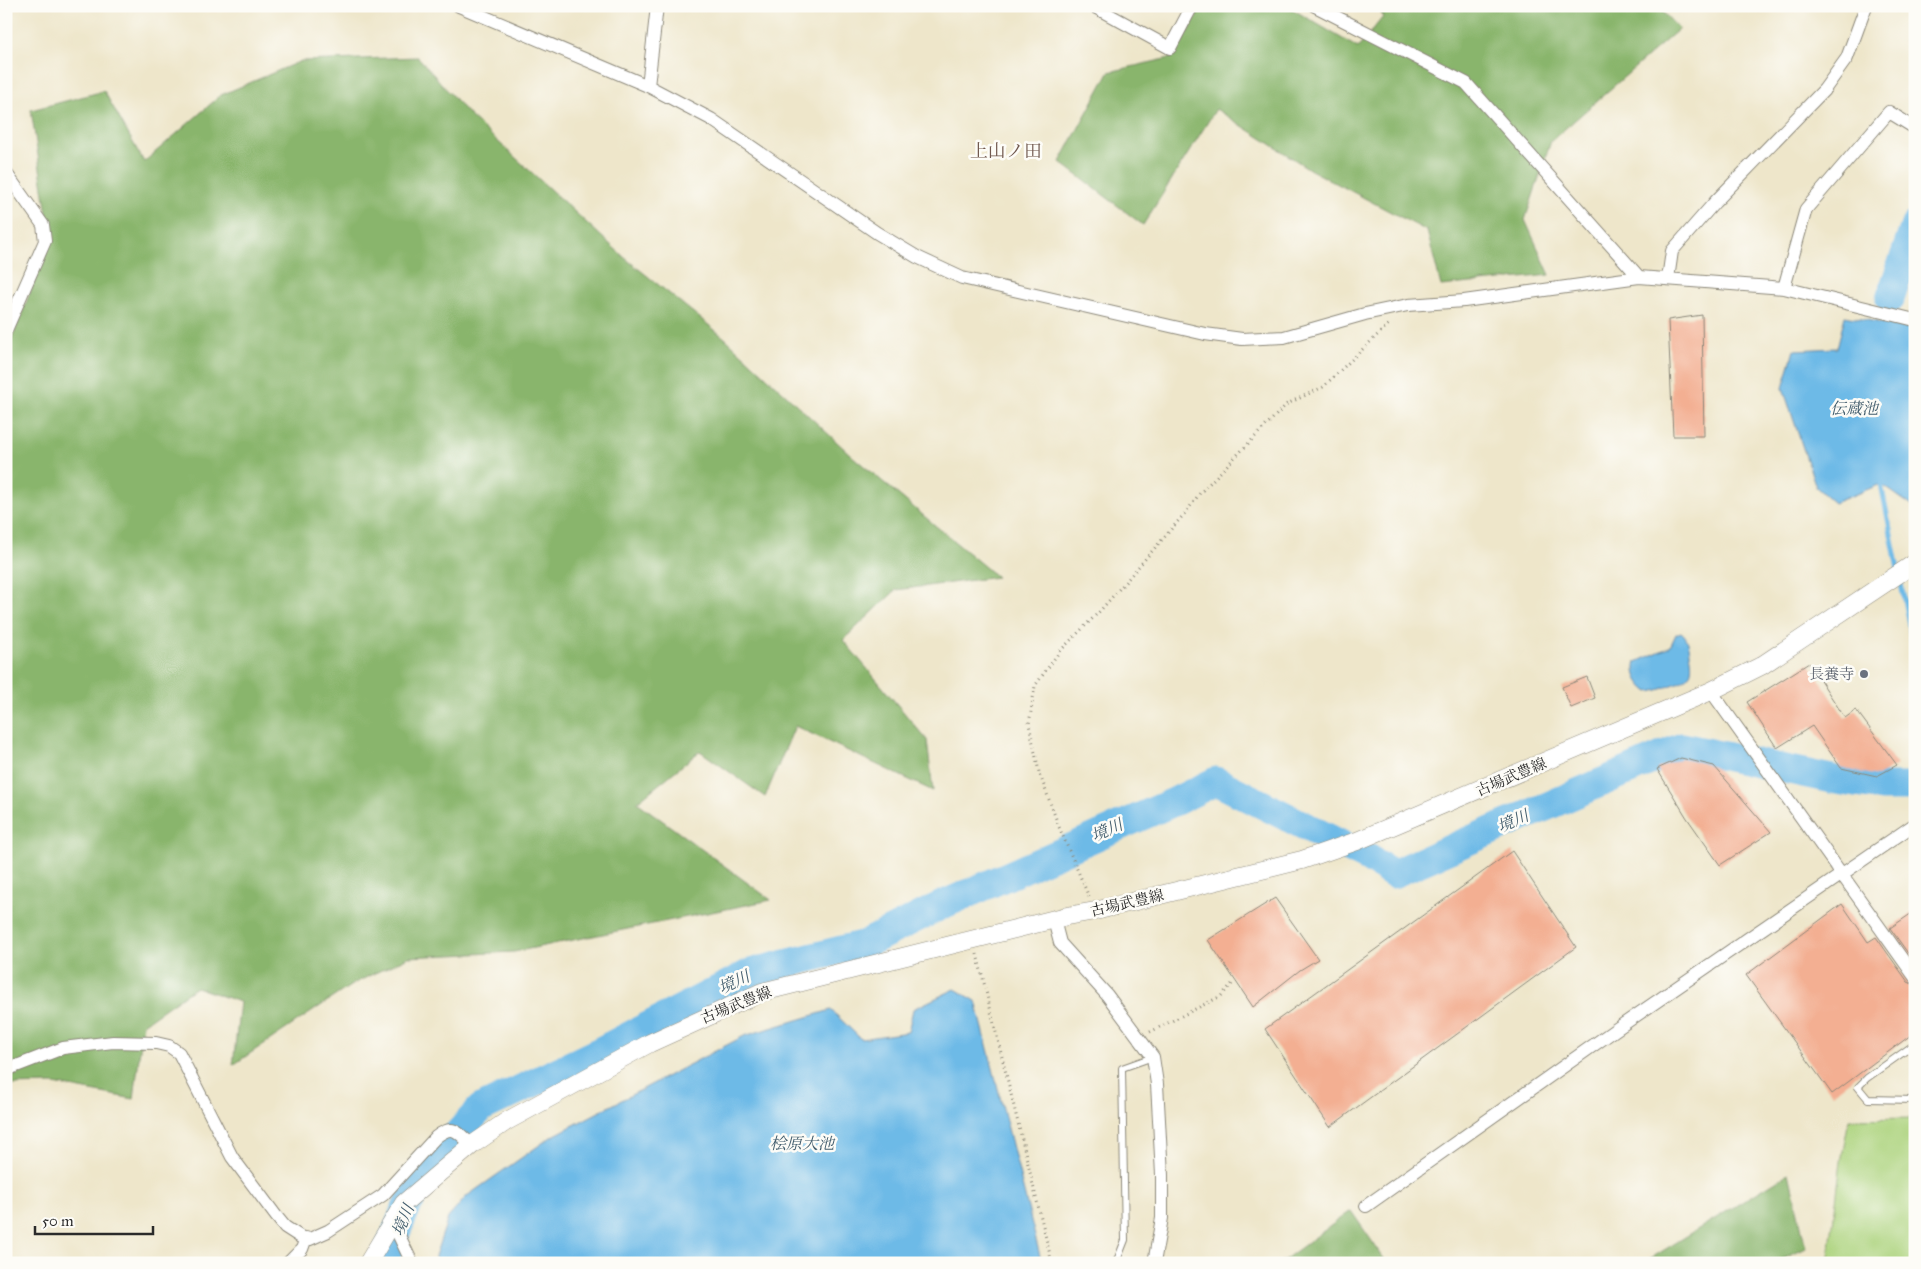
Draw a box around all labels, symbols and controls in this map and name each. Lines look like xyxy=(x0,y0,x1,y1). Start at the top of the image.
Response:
district label: 上山ノ田 xyxy=(970,140,1042,162)
water label: 伝蔵池 xyxy=(1830,399,1880,418)
place label: 長養寺 xyxy=(1809,665,1854,683)
marker: 長養寺 xyxy=(1858,668,1870,680)
street label: 古場武豊線 xyxy=(1473,754,1549,800)
water label: 境川 xyxy=(1495,805,1533,836)
water label: 境川 xyxy=(1089,814,1127,845)
street label: 古場武豊線 xyxy=(1088,886,1166,920)
water label: 境川 xyxy=(715,966,754,997)
street label: 古場武豊線 xyxy=(698,983,774,1027)
water label: 桧原大池 xyxy=(770,1134,836,1153)
water label: 境川 xyxy=(388,1200,419,1238)
scale bar xyxy=(35,1204,152,1236)
text: 50 m xyxy=(42,1212,74,1230)

